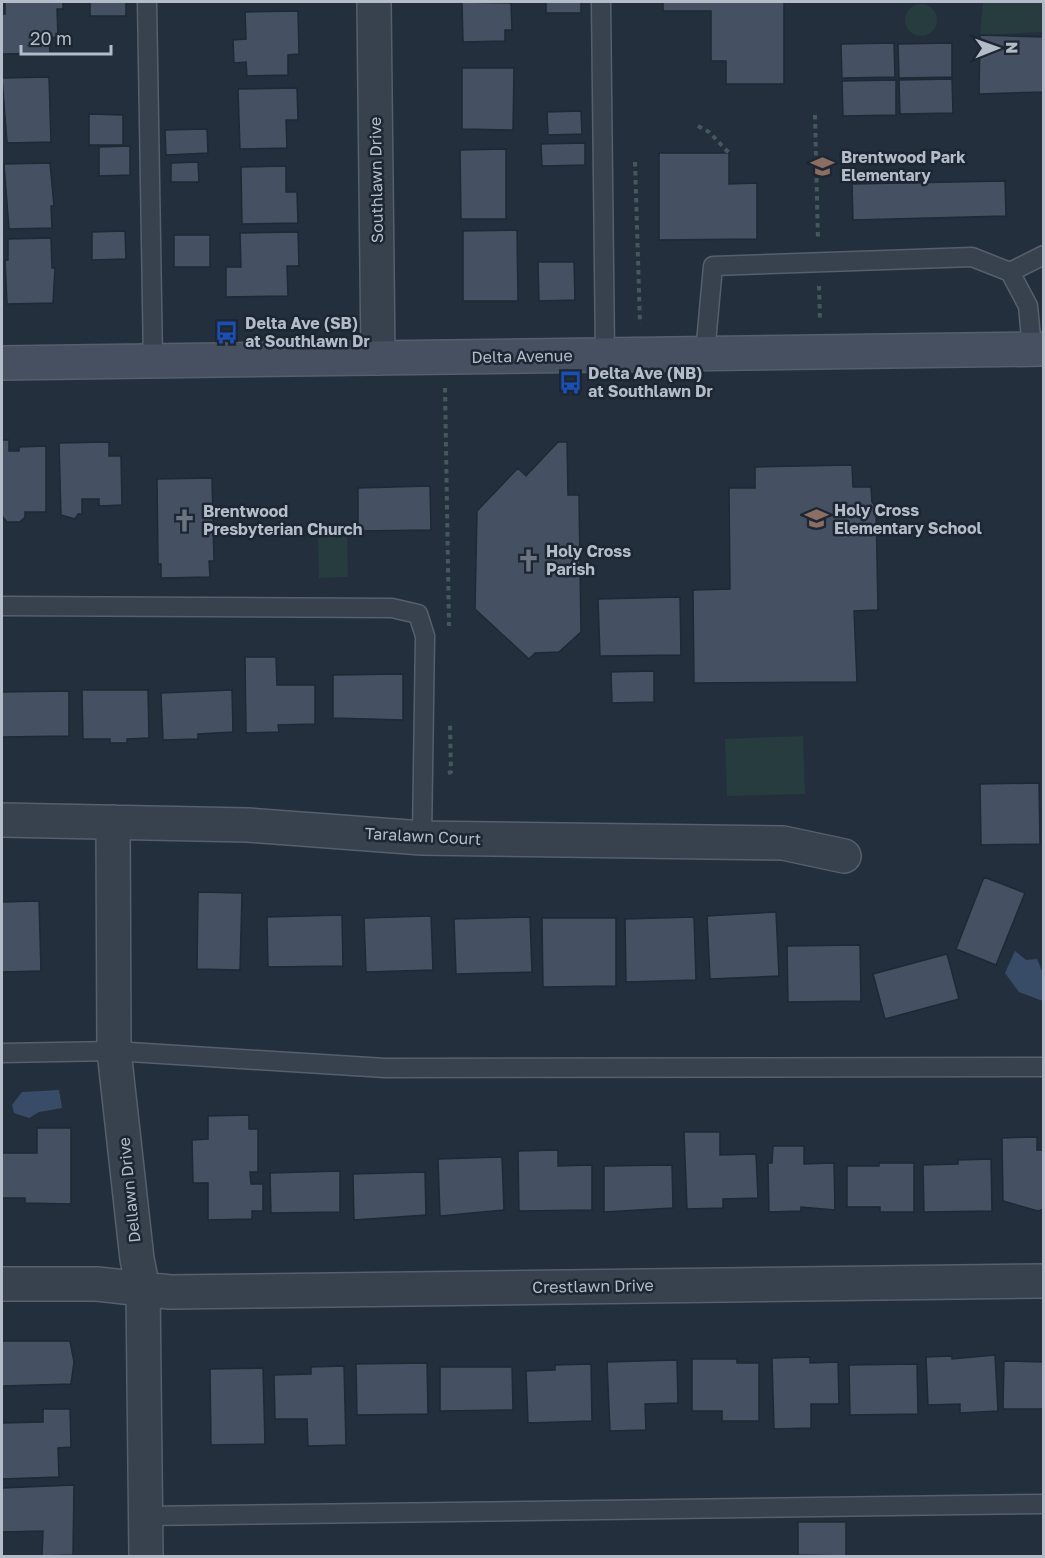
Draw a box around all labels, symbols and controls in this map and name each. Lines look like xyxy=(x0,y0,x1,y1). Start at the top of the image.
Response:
scale bar xyxy=(21,18,111,56)
north arrow xyxy=(967,18,1027,78)
text: 20 m xyxy=(30,27,72,49)
text: N xyxy=(1002,41,1022,54)
street label: Southlawn Drive xyxy=(365,117,387,243)
place label: Brentwood Park Elementary xyxy=(841,147,966,185)
school or university icon: Brentwood Park Elementary xyxy=(810,153,836,179)
place label: Delta Ave (SB) at Southlawn Dr xyxy=(245,313,370,351)
bus stop icon: Delta Ave (SB) at Southlawn Dr xyxy=(214,319,240,345)
street label: Delta Avenue xyxy=(471,345,573,367)
place label: Delta Ave (NB) at Southlawn Dr xyxy=(588,363,713,401)
bus stop icon: Delta Ave (NB) at Southlawn Dr xyxy=(557,369,583,395)
place label: Holy Cross Elementary School xyxy=(834,500,983,538)
place label: Brentwood Presbyterian Church xyxy=(203,501,362,539)
school or university icon: Holy Cross Elementary School xyxy=(803,506,829,532)
church icon: Brentwood Presbyterian Church xyxy=(172,507,198,533)
place label: Holy Cross Parish xyxy=(546,541,631,579)
church icon: Holy Cross Parish xyxy=(515,547,541,573)
street label: Taralawn Court xyxy=(364,823,482,849)
street label: Dellawn Drive xyxy=(114,1136,144,1244)
street label: Crestlawn Drive xyxy=(532,1275,654,1297)

